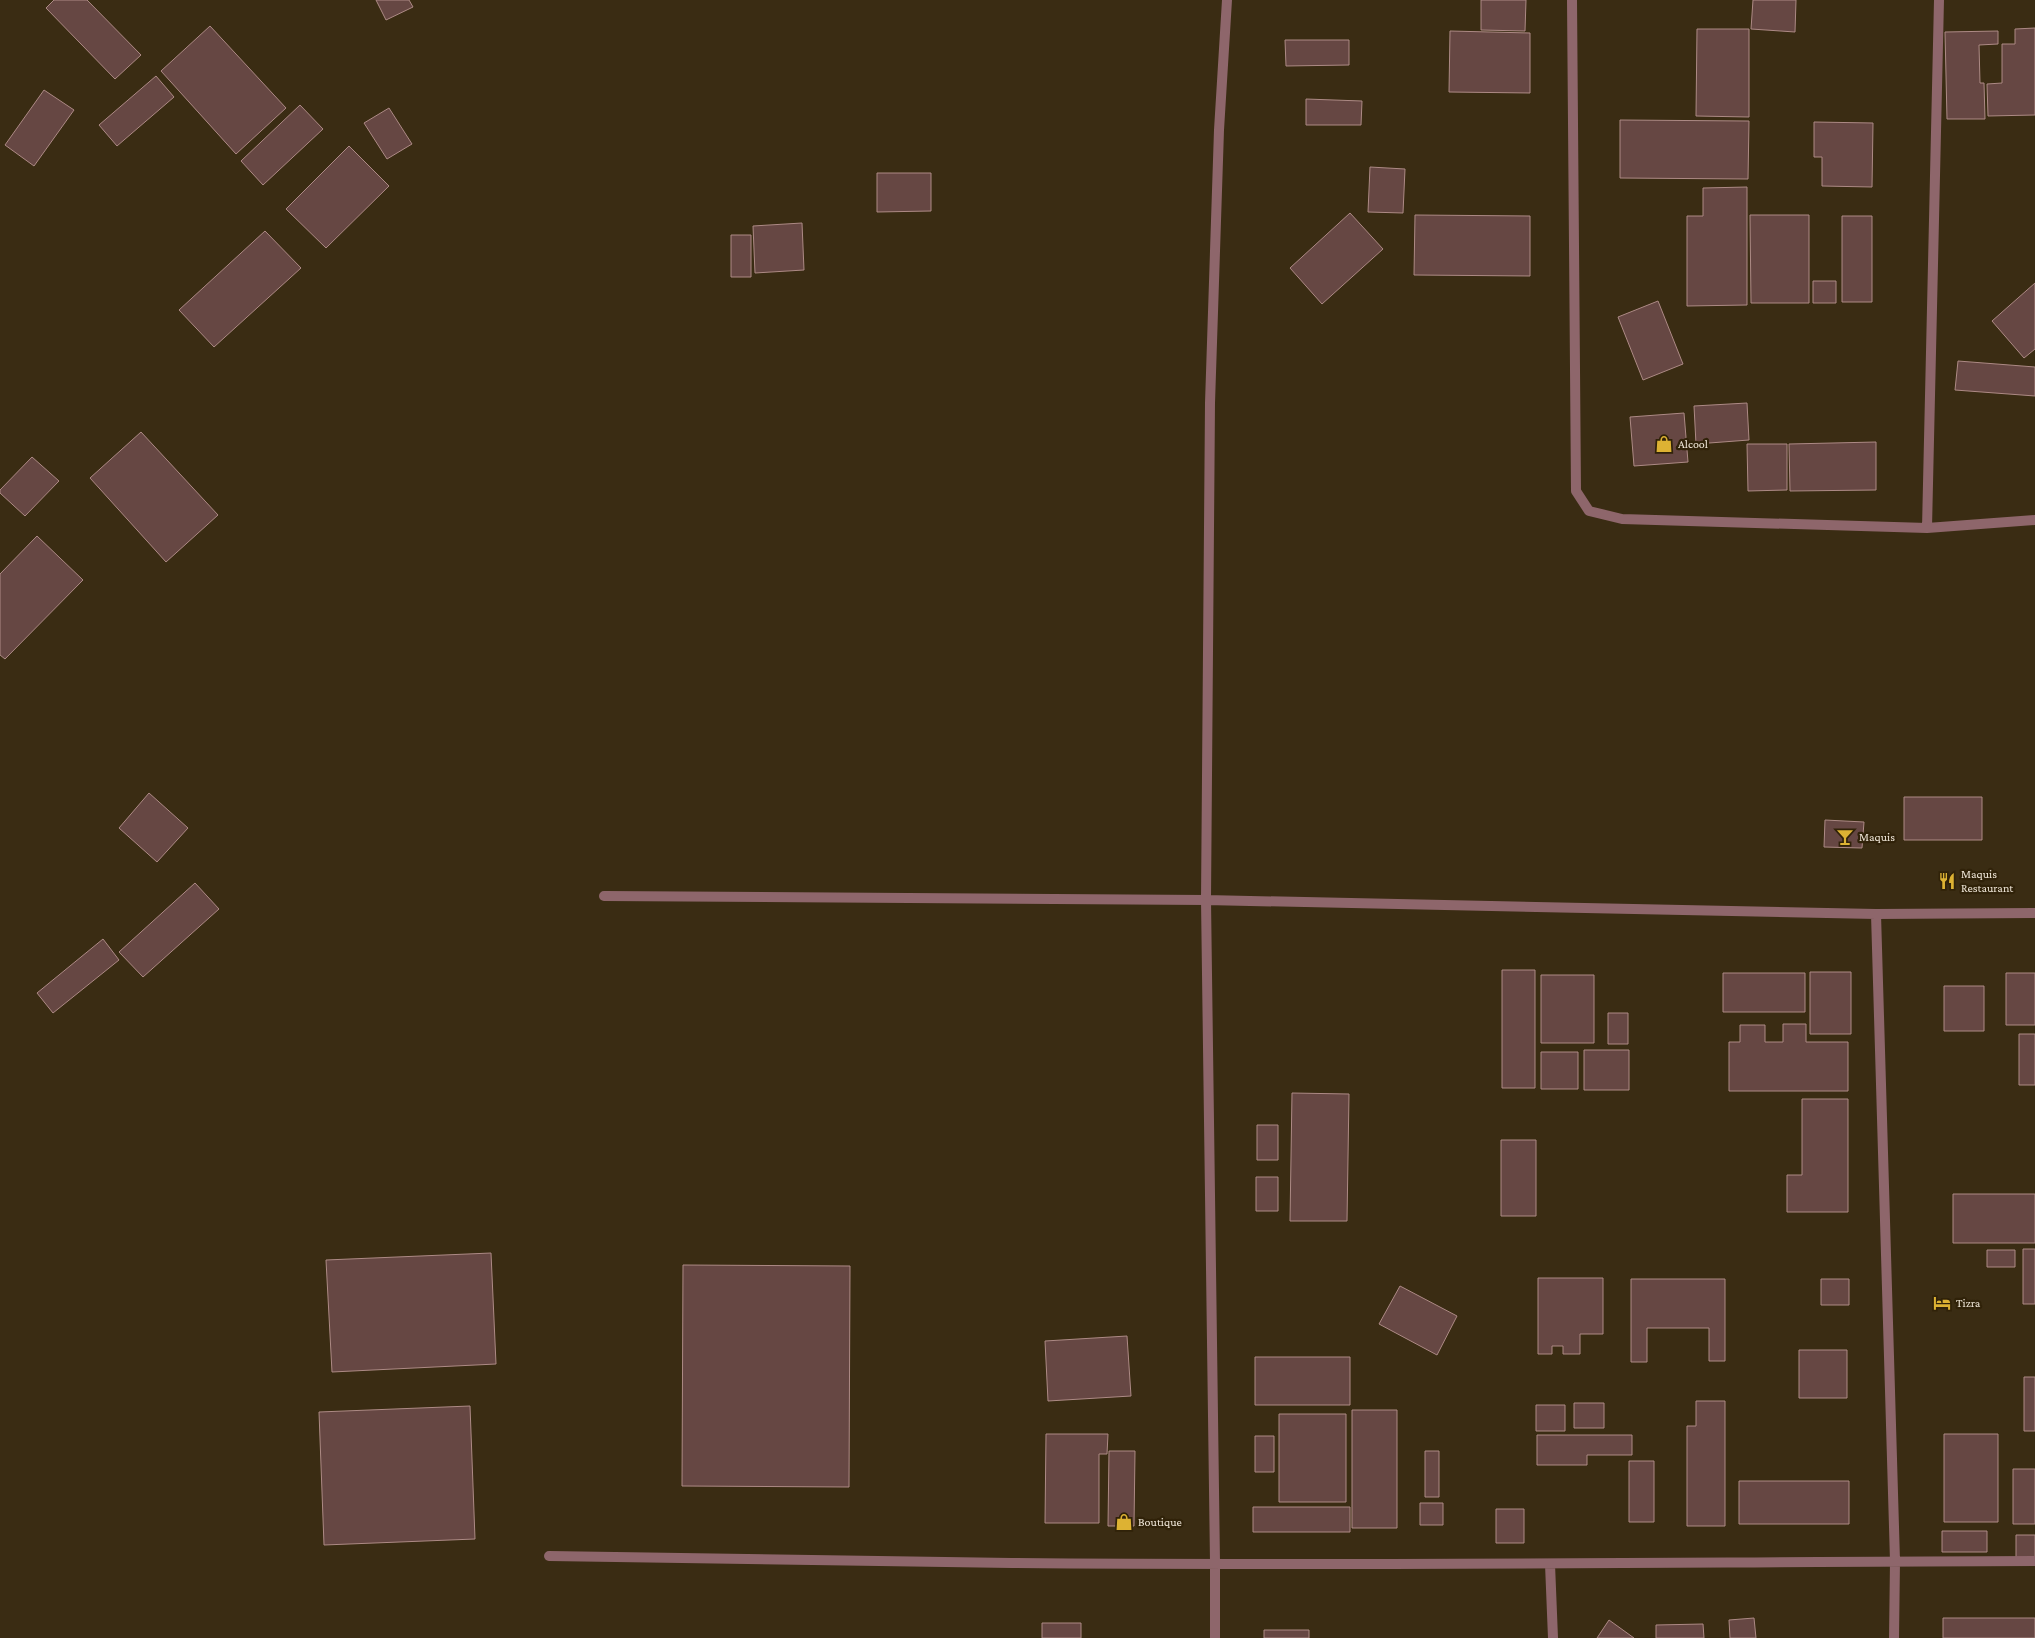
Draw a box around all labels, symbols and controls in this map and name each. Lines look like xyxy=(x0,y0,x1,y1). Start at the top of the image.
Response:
shop icon: Alcool xyxy=(1654,434,1674,454)
place label: Alcool xyxy=(1678,437,1708,451)
bar icon: Maquis xyxy=(1835,827,1855,847)
place label: Maquis xyxy=(1859,830,1895,844)
place label: Maquis Restaurant xyxy=(1961,867,2014,895)
restaurant icon: Maquis Restaurant xyxy=(1937,871,1957,891)
hotel icon: Tizra xyxy=(1932,1293,1952,1313)
place label: Tizra xyxy=(1956,1296,1981,1310)
shop icon: Boutique xyxy=(1114,1512,1134,1532)
place label: Boutique xyxy=(1138,1515,1182,1529)

